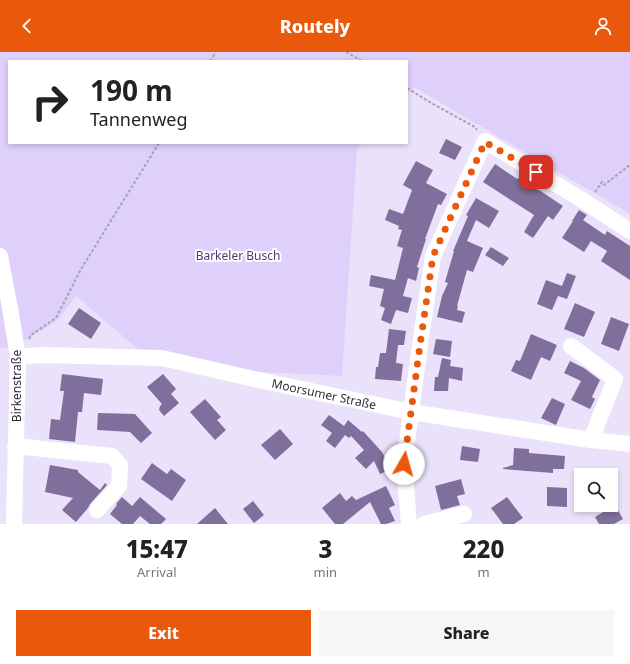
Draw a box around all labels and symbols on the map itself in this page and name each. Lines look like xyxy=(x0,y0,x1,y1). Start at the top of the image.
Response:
pin xyxy=(519,155,553,189)
park label: Barkeler Busch xyxy=(196,247,280,264)
street label: Birkenstraße xyxy=(8,350,25,422)
street label: Moorsumer Straße xyxy=(270,375,378,413)
position arrow xyxy=(383,443,425,485)

